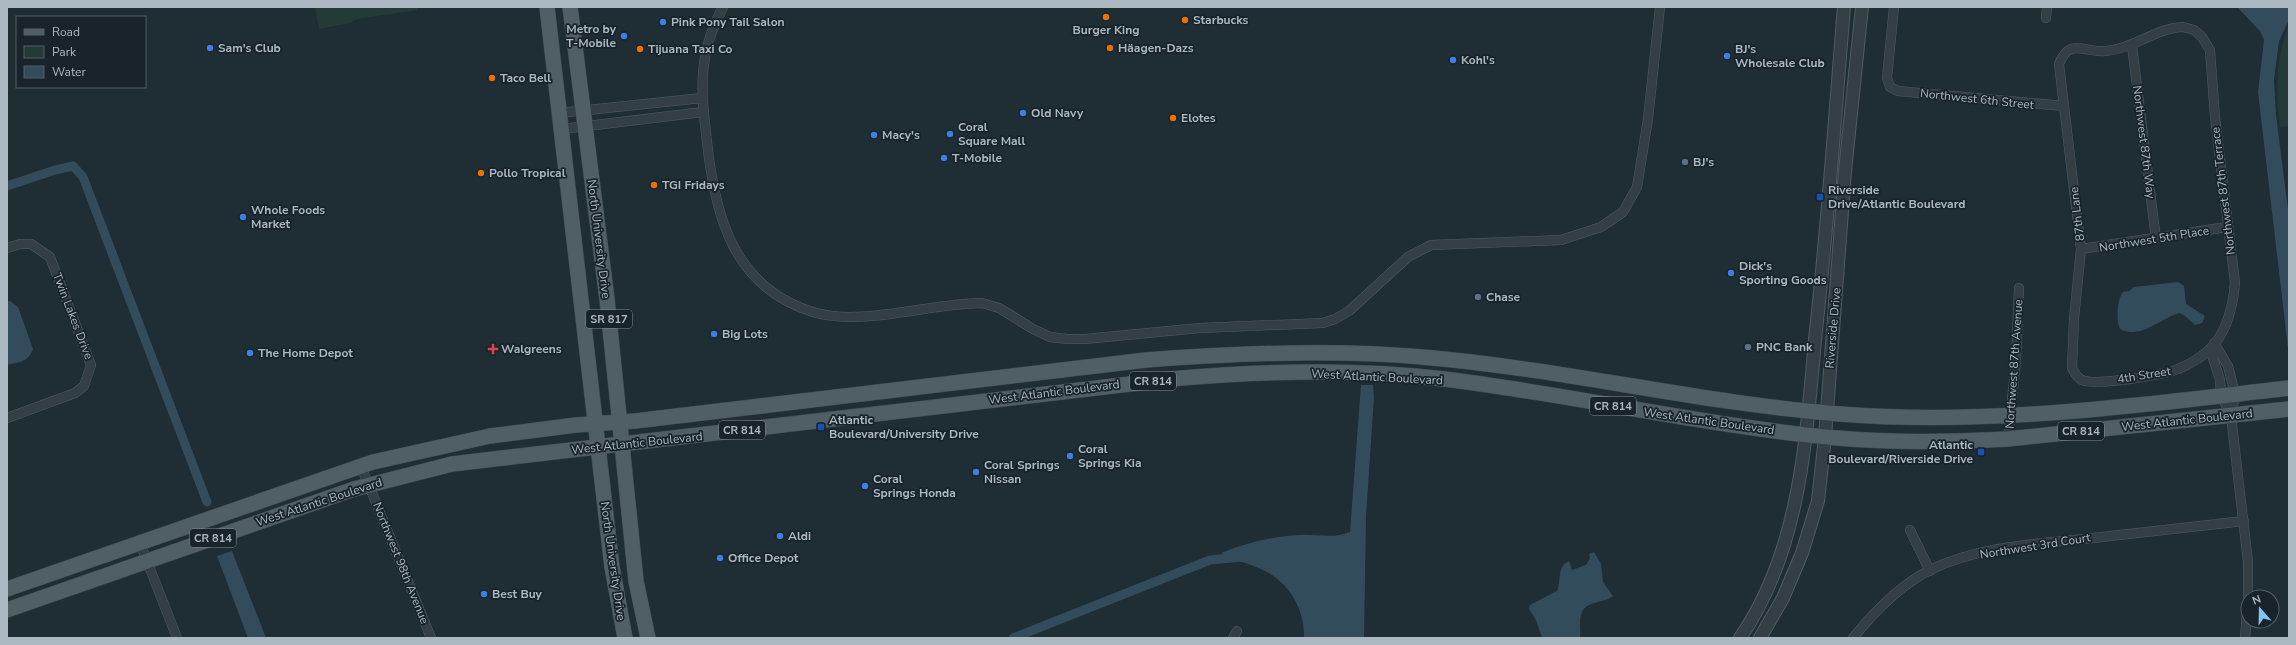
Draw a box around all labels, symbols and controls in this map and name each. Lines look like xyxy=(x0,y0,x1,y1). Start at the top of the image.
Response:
marker: Burger King xyxy=(1101,12,1111,22)
place label: Starbucks xyxy=(1193,12,1249,28)
place label: Pink Pony Tail Salon xyxy=(671,14,785,30)
marker: Starbucks xyxy=(1180,15,1190,25)
legend xyxy=(16,16,146,88)
marker: Pink Pony Tail Salon xyxy=(658,17,668,27)
place label: Metro by T-Mobile xyxy=(566,21,617,51)
place label: Burger King xyxy=(1073,22,1139,38)
text: Road xyxy=(52,24,80,40)
marker: Metro by T-Mobile xyxy=(619,31,629,41)
place label: Sam's Club xyxy=(218,40,281,56)
place label: Häagen-Dazs xyxy=(1118,40,1194,56)
place label: Tijuana Taxi Co xyxy=(648,41,733,57)
place label: BJ's Wholesale Club xyxy=(1735,41,1825,71)
marker: Sam's Club xyxy=(205,43,215,53)
marker: Häagen-Dazs xyxy=(1105,43,1115,53)
text: Park xyxy=(52,44,77,60)
marker: Tijuana Taxi Co xyxy=(635,44,645,54)
marker: BJ's Wholesale Club xyxy=(1722,51,1732,61)
place label: Kohl's xyxy=(1461,52,1495,68)
marker: Kohl's xyxy=(1448,55,1458,65)
text: Water xyxy=(52,64,86,80)
place label: Taco Bell xyxy=(500,70,551,86)
marker: Taco Bell xyxy=(487,73,497,83)
street label: Northwest 87th Way xyxy=(2129,84,2159,200)
street label: Northwest 6th Street xyxy=(1919,85,2036,113)
place label: Old Navy xyxy=(1031,105,1084,121)
marker: Old Navy xyxy=(1018,108,1028,118)
place label: Elotes xyxy=(1181,110,1216,126)
marker: Elotes xyxy=(1168,113,1178,123)
place label: Coral Square Mall xyxy=(958,119,1025,149)
street label: Northwest 87th Terrace xyxy=(2207,126,2239,256)
place label: Macy's xyxy=(882,127,920,143)
marker: Coral Square Mall xyxy=(945,129,955,139)
marker: Macy's xyxy=(869,130,879,140)
place label: T-Mobile xyxy=(952,150,1002,166)
marker: T-Mobile xyxy=(939,153,949,163)
place label: BJ's xyxy=(1693,154,1714,170)
marker: BJ's xyxy=(1680,157,1690,167)
place label: Pollo Tropical xyxy=(489,165,566,181)
marker: Pollo Tropical xyxy=(476,168,486,178)
place label: TGI Fridays xyxy=(662,177,725,193)
street label: North University Drive xyxy=(584,179,614,299)
marker: TGI Fridays xyxy=(649,180,659,190)
place label: Riverside Drive/Atlantic Boulevard xyxy=(1828,182,1965,212)
street label: 87th Lane xyxy=(2066,186,2088,242)
marker: Riverside Drive/Atlantic Boulevard xyxy=(1815,192,1825,202)
place label: Whole Foods Market xyxy=(251,202,325,232)
marker: Whole Foods Market xyxy=(238,212,248,222)
street label: Northwest 5th Place xyxy=(2098,222,2210,256)
place label: Dick's Sporting Goods xyxy=(1739,258,1827,288)
marker: Dick's Sporting Goods xyxy=(1726,268,1736,278)
street label: Twin Lakes Drive xyxy=(49,270,97,362)
street label: Riverside Drive xyxy=(1821,287,1845,369)
place label: Chase xyxy=(1486,289,1521,305)
marker: Chase xyxy=(1473,292,1483,302)
street label: Northwest 87th Avenue xyxy=(2001,299,2027,429)
road number: SR 817 xyxy=(586,310,632,328)
place label: Big Lots xyxy=(722,326,768,342)
marker: Big Lots xyxy=(709,329,719,339)
place label: PNC Bank xyxy=(1756,339,1813,355)
place label: Walgreens xyxy=(501,341,562,357)
marker: PNC Bank xyxy=(1743,342,1753,352)
marker: Walgreens xyxy=(488,344,498,354)
place label: The Home Depot xyxy=(258,345,353,361)
marker: The Home Depot xyxy=(245,348,255,358)
street label: 4th Street xyxy=(2116,363,2173,387)
street label: West Atlantic Boulevard xyxy=(1311,366,1443,388)
road number: CR 814 xyxy=(1130,372,1176,390)
street label: West Atlantic Boulevard xyxy=(988,376,1120,408)
road number: CR 814 xyxy=(1590,397,1636,415)
street label: West Atlantic Boulevard xyxy=(1643,404,1775,438)
street label: West Atlantic Boulevard xyxy=(2121,405,2253,435)
place label: Atlantic Boulevard/University Drive xyxy=(829,412,979,442)
road number: CR 814 xyxy=(719,421,765,439)
marker: Atlantic Boulevard/University Drive xyxy=(816,422,826,432)
road number: CR 814 xyxy=(2058,422,2104,440)
street label: West Atlantic Boulevard xyxy=(571,428,703,458)
place label: Atlantic Boulevard/Riverside Drive xyxy=(1828,437,1973,467)
place label: Coral Springs Kia xyxy=(1078,441,1142,471)
marker: Atlantic Boulevard/Riverside Drive xyxy=(1976,447,1986,457)
marker: Coral Springs Kia xyxy=(1065,451,1075,461)
place label: Coral Springs Nissan xyxy=(984,457,1060,487)
marker: Coral Springs Nissan xyxy=(971,467,981,477)
place label: Coral Springs Honda xyxy=(873,471,956,501)
street label: West Atlantic Boulevard xyxy=(254,474,384,530)
marker: Coral Springs Honda xyxy=(860,481,870,491)
street label: Northwest 98th Avenue xyxy=(369,500,433,626)
street label: North University Drive xyxy=(597,501,629,621)
place label: Aldi xyxy=(788,528,811,544)
road number: CR 814 xyxy=(190,529,236,547)
street label: Northwest 3rd Court xyxy=(1978,529,2092,563)
marker: Aldi xyxy=(775,531,785,541)
place label: Office Depot xyxy=(728,550,799,566)
marker: Office Depot xyxy=(715,553,725,563)
place label: Best Buy xyxy=(492,586,543,602)
marker: Best Buy xyxy=(479,589,489,599)
north arrow xyxy=(2240,589,2280,629)
text: N xyxy=(2250,592,2263,609)

